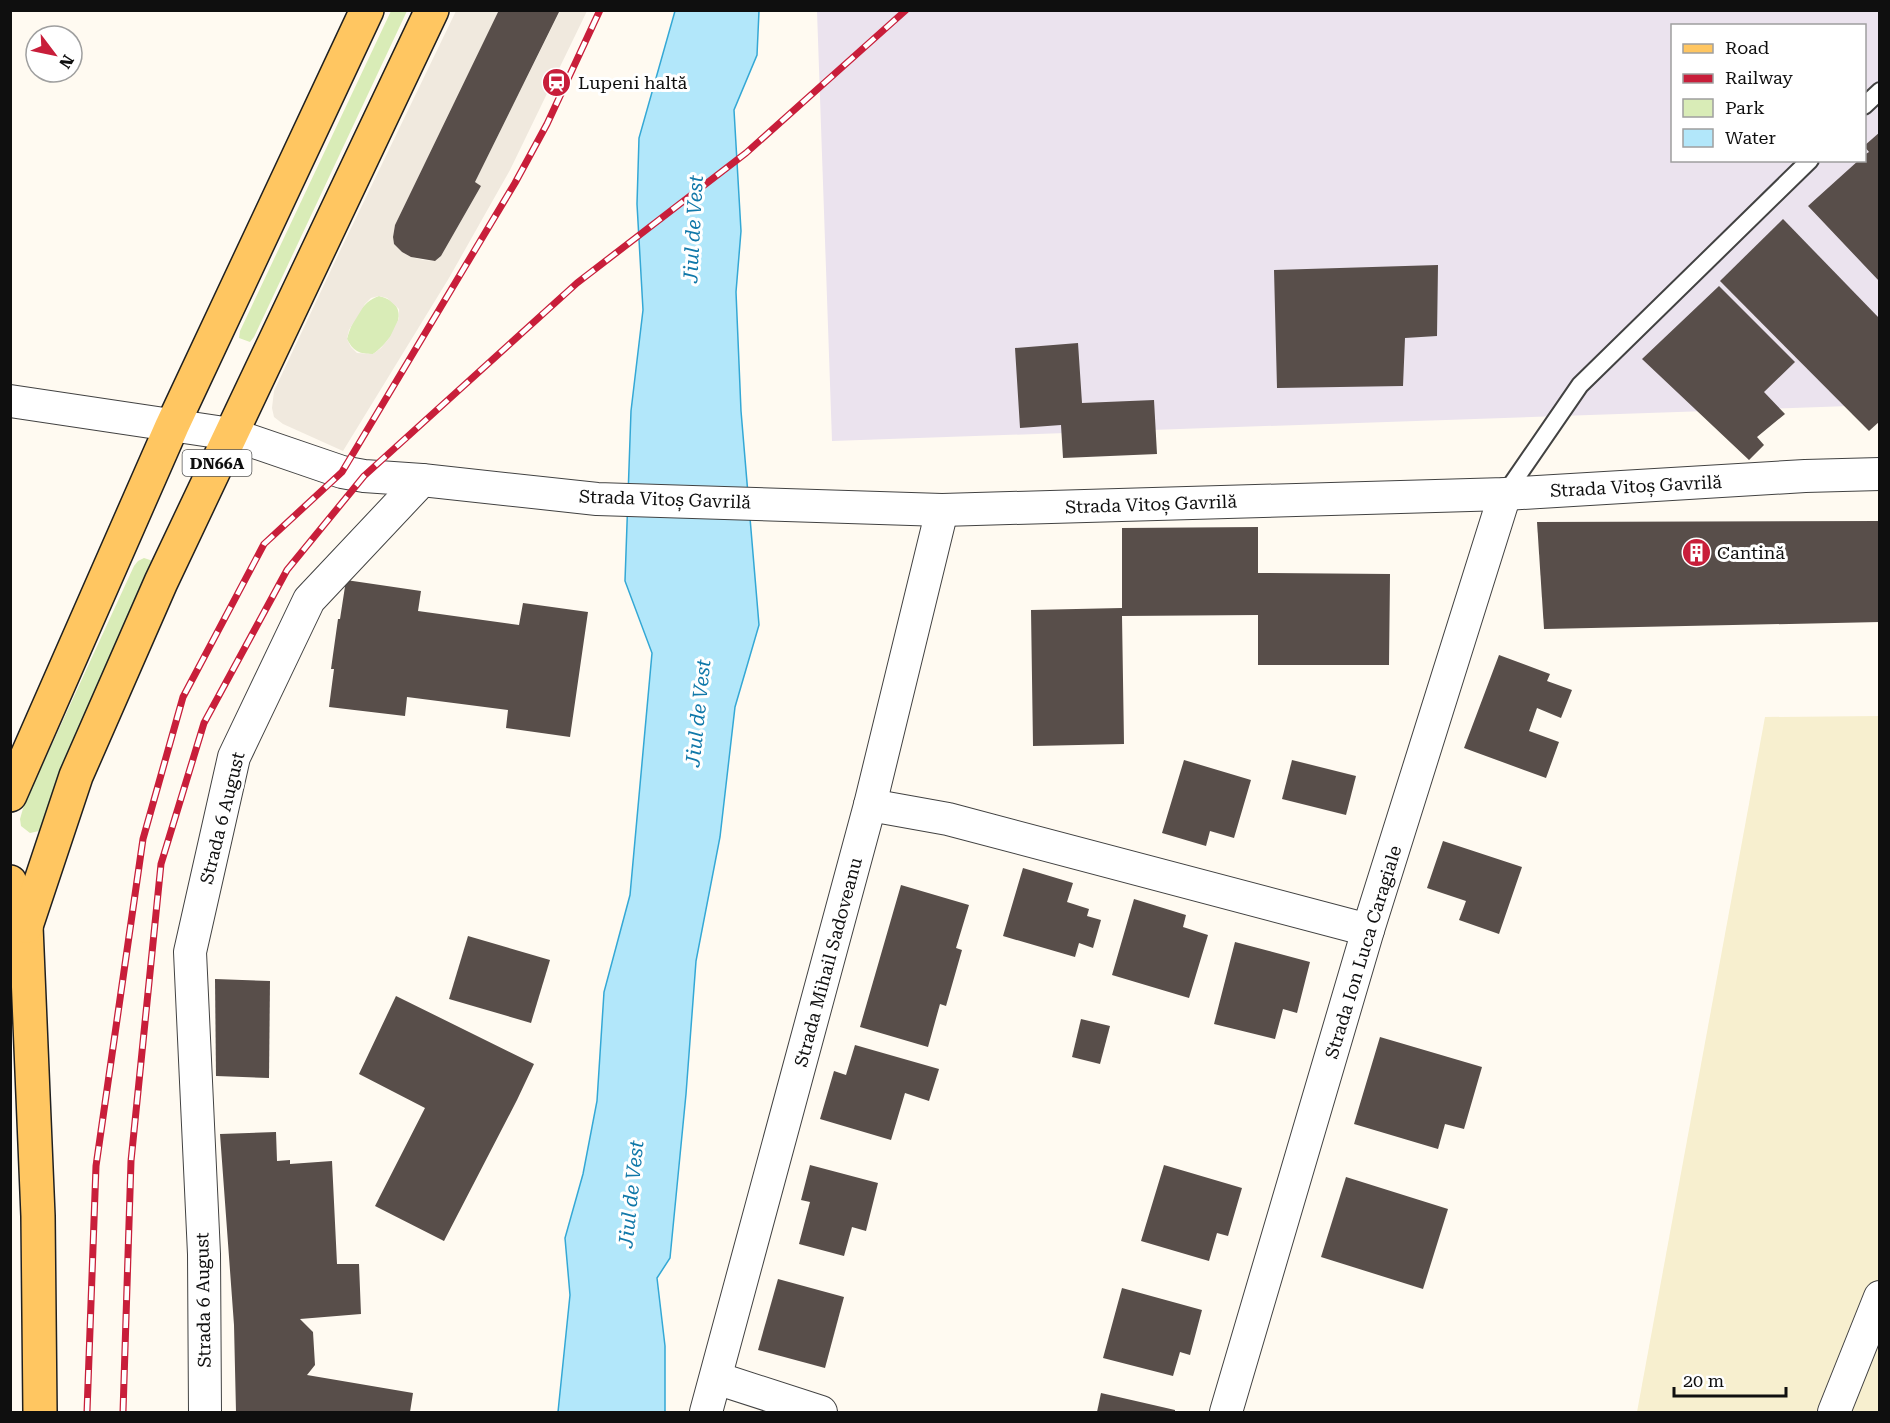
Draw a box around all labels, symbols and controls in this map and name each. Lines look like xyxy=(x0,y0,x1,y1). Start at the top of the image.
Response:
north arrow xyxy=(24,24,84,84)
legend xyxy=(1671,24,1866,162)
text: Road xyxy=(1725,37,1770,58)
text: N xyxy=(55,51,78,72)
station icon: Lupeni haltă xyxy=(541,66,573,98)
text: Railway xyxy=(1725,67,1793,88)
place label: Lupeni haltă xyxy=(578,72,688,93)
text: Park xyxy=(1725,97,1765,118)
text: Water xyxy=(1725,127,1776,148)
water label: Jiul de Vest xyxy=(678,174,708,285)
road number: DN66A xyxy=(182,450,252,476)
street label: Strada Vitoș Gavrilă xyxy=(1550,471,1723,502)
street label: Strada Vitoș Gavrilă xyxy=(579,486,752,514)
street label: Strada Vitoș Gavrilă xyxy=(1065,490,1238,518)
building icon: Cantină xyxy=(1680,536,1712,568)
place label: Cantină xyxy=(1717,542,1785,563)
water label: Jiul de Vest xyxy=(680,657,716,769)
street label: Strada 6 August xyxy=(195,749,249,886)
street label: Strada Ion Luca Caragiale xyxy=(1321,843,1405,1061)
street label: Strada Mihail Sadoveanu xyxy=(790,855,866,1069)
water label: Jiul de Vest xyxy=(613,1138,649,1250)
street label: Strada 6 August xyxy=(191,1232,215,1368)
scale bar xyxy=(1674,1360,1786,1398)
text: 20 m xyxy=(1683,1370,1724,1391)

